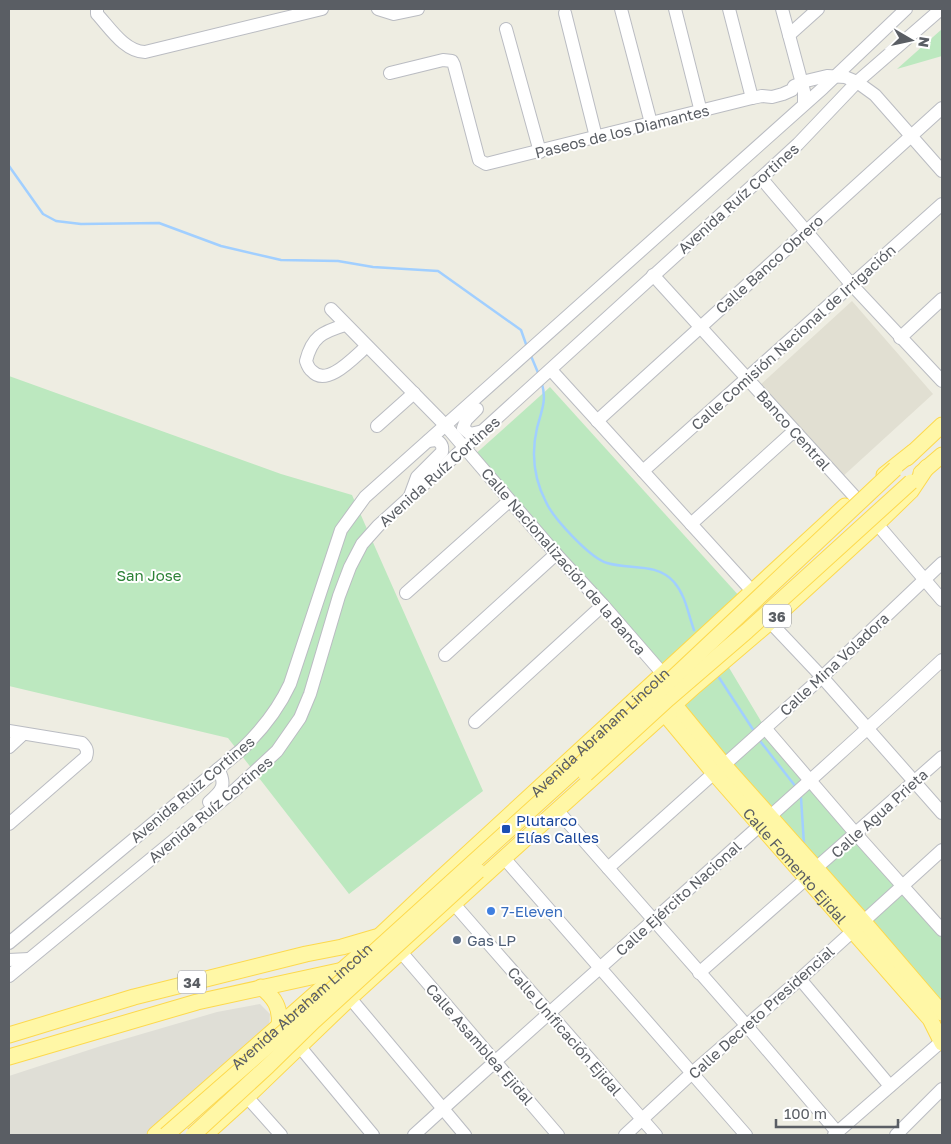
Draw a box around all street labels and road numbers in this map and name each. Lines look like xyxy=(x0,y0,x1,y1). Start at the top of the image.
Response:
street label: Paseos de los Diamantes xyxy=(533,101,711,161)
street label: Avenida Ruíz Cortines xyxy=(674,139,802,257)
street label: Calle Banco Obrero xyxy=(711,211,827,317)
street label: Calle Comisión Nacional de Irrigación xyxy=(687,240,899,434)
street label: Banco Central xyxy=(753,386,835,474)
street label: Avenida Ruíz Cortines xyxy=(375,412,503,530)
street label: Calle Nacionalización de la Banca xyxy=(478,464,650,658)
road number: 36 xyxy=(763,604,791,628)
street label: Calle Mina Voladora xyxy=(776,609,892,719)
street label: Avenida Abraham Lincoln xyxy=(526,664,673,800)
street label: Avenida Ruiz Cortines xyxy=(126,732,258,846)
street label: Avenida Ruíz Cortines xyxy=(144,752,276,866)
street label: Calle Agua Prieta xyxy=(827,765,931,861)
street label: Calle Fomento Ejidal xyxy=(740,804,851,927)
street label: Calle Ejército Nacional xyxy=(612,837,745,959)
street label: Avenida Abraham Lincoln xyxy=(227,939,375,1073)
street label: Calle Decreto Presidencial xyxy=(684,942,838,1082)
street label: Calle Unificación Ejidal xyxy=(504,963,626,1099)
road number: 34 xyxy=(178,970,206,994)
street label: Calle Asamblea Ejidal xyxy=(422,980,538,1108)

